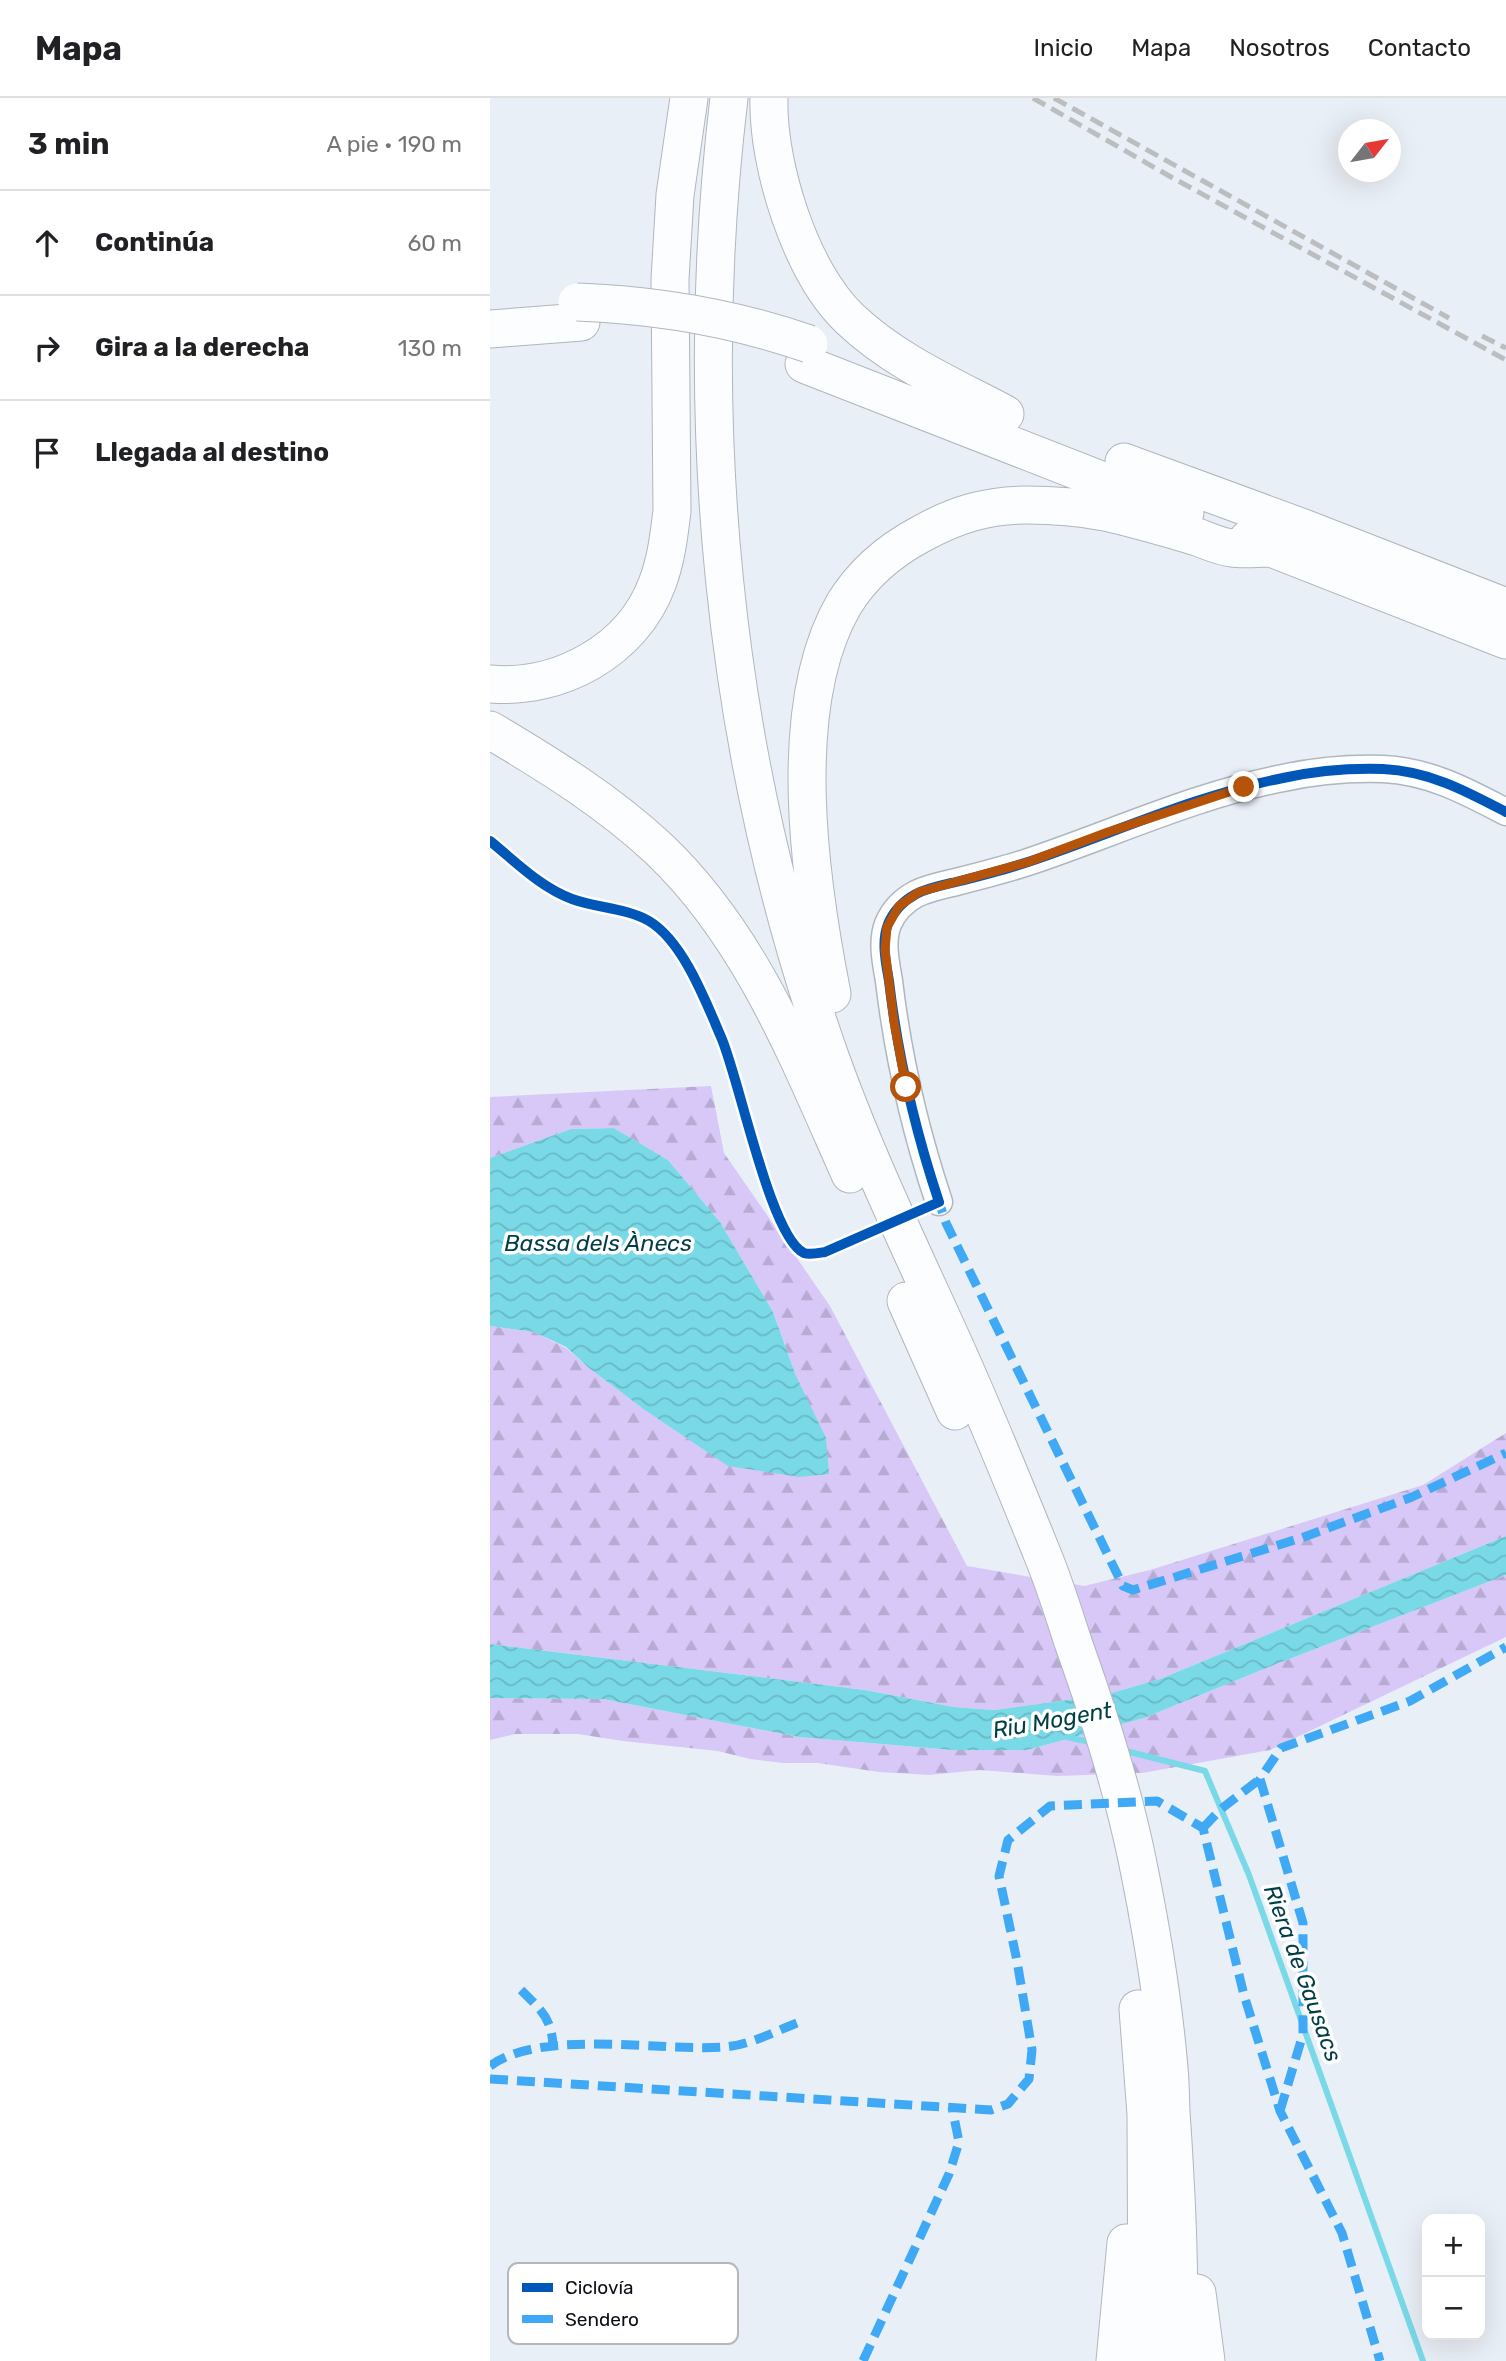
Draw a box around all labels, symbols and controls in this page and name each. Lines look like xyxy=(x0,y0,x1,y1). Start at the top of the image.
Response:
text: Mapa xyxy=(35,29,122,68)
text: Inicio xyxy=(1034,34,1093,62)
text: Mapa xyxy=(1131,34,1191,62)
text: Nosotros xyxy=(1229,34,1330,62)
text: Contacto xyxy=(1368,34,1471,62)
north arrow xyxy=(1338,119,1401,182)
text: 3 min xyxy=(28,126,110,162)
text: A pie · 190 m xyxy=(326,130,462,158)
icon: ahead xyxy=(28,224,66,262)
text: Continúa xyxy=(95,227,214,258)
text: 60 m xyxy=(407,229,462,257)
icon: right xyxy=(28,329,66,367)
text: Gira a la derecha xyxy=(95,332,309,363)
text: 130 m xyxy=(398,334,462,362)
icon: arrive xyxy=(28,434,66,472)
text: Llegada al destino xyxy=(95,437,329,468)
route end xyxy=(1228,771,1259,802)
route start xyxy=(890,1071,921,1102)
water label: Bassa dels Ànecs xyxy=(504,1229,692,1257)
water label: Riu Mogent xyxy=(990,1696,1115,1744)
water label: Riera de Gausacs xyxy=(1258,1881,1348,2066)
map controls xyxy=(1422,2214,1485,2340)
button: + xyxy=(1422,2214,1485,2277)
legend xyxy=(508,2263,738,2344)
text: Ciclovía xyxy=(565,2276,634,2299)
button: − xyxy=(1422,2277,1485,2340)
text: Sendero xyxy=(565,2308,639,2331)

